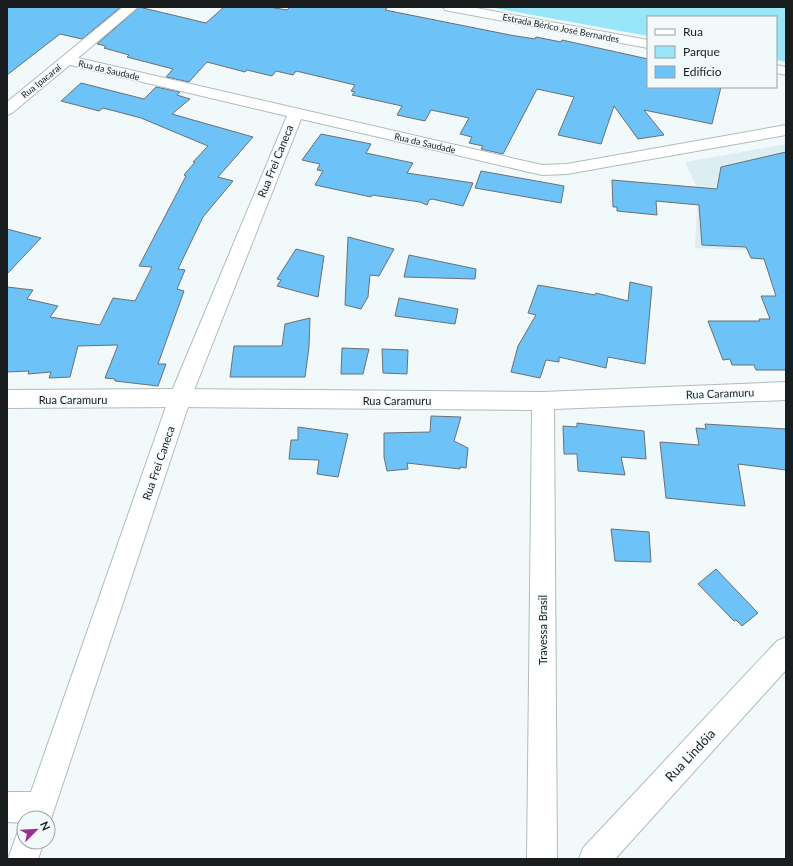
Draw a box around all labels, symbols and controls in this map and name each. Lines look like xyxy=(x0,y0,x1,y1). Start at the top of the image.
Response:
street label: Estrada Bérico José Bernardes xyxy=(502,11,620,45)
legend xyxy=(647,16,777,88)
text: Rua xyxy=(683,24,703,39)
text: Parque xyxy=(683,44,720,59)
street label: Rua da Saudade xyxy=(77,58,141,82)
street label: Rua Ipacaraí xyxy=(19,61,64,100)
text: Edifício xyxy=(683,64,722,79)
street label: Rua Frei Caneca xyxy=(254,123,296,199)
street label: Rua da Saudade xyxy=(393,131,457,155)
street label: Rua Caramuru xyxy=(685,385,755,401)
street label: Rua Caramuru xyxy=(39,393,107,406)
street label: Rua Caramuru xyxy=(363,394,431,407)
street label: Rua Frei Caneca xyxy=(139,424,177,502)
street label: Travessa Brasil xyxy=(536,595,549,665)
street label: Rua Lindóia xyxy=(662,725,718,785)
north arrow xyxy=(16,810,56,850)
text: N xyxy=(38,819,53,832)

